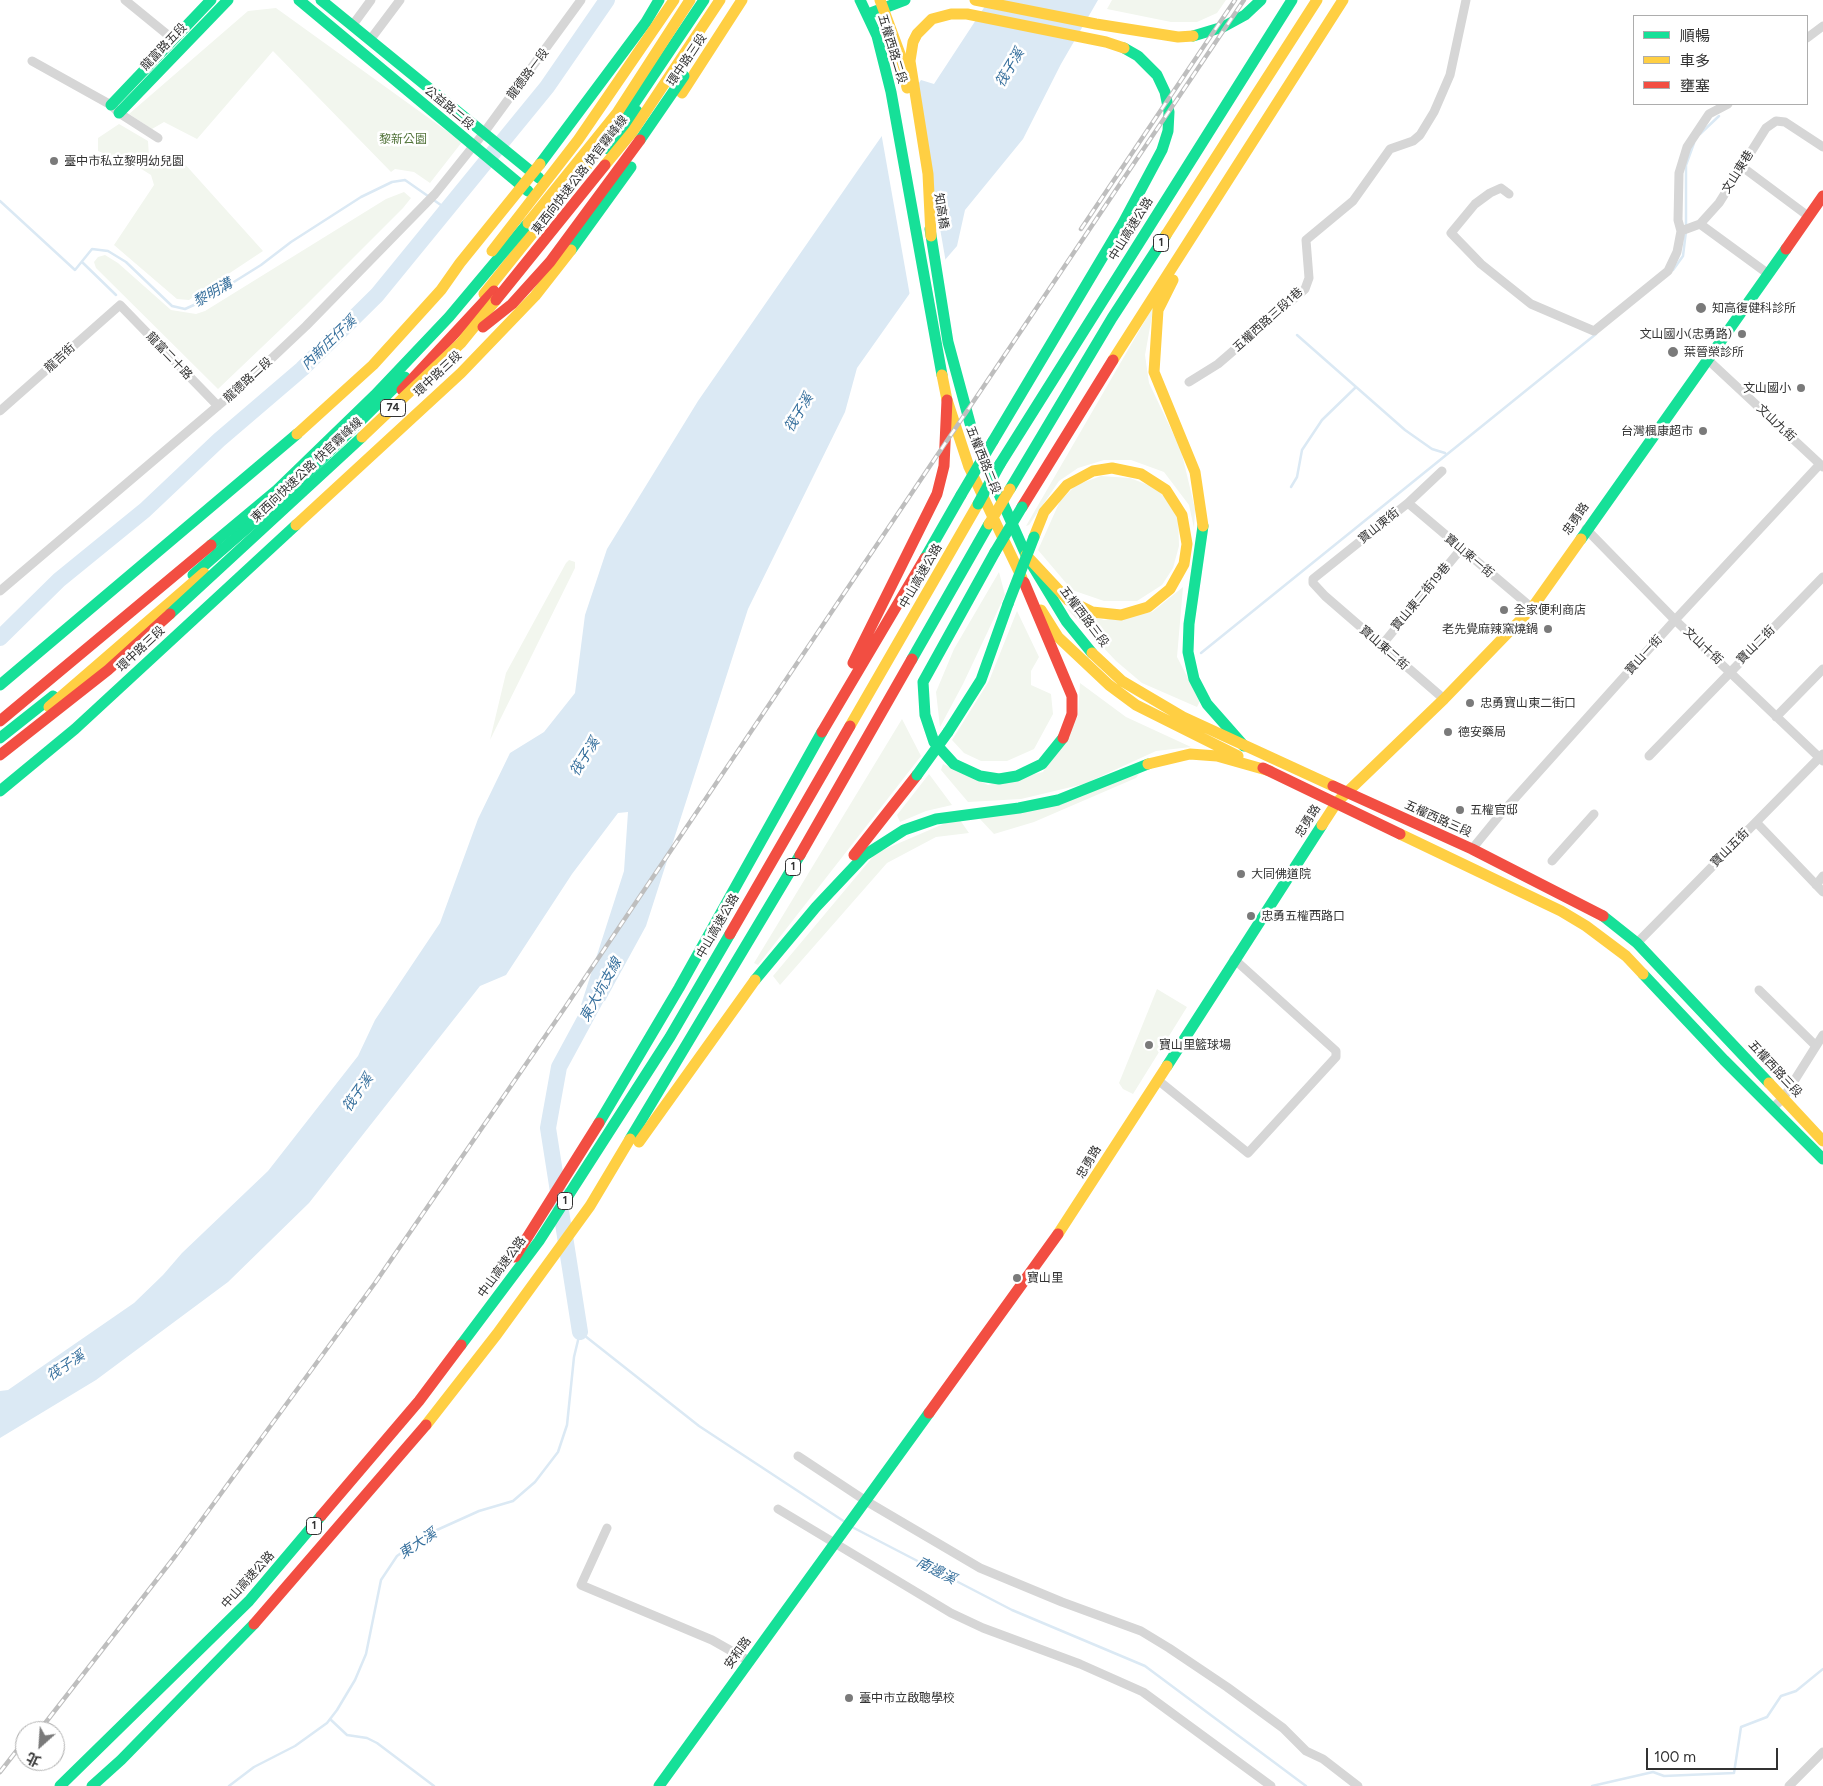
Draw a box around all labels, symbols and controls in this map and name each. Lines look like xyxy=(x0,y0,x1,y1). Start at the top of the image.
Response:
street label: 五權西路二段 xyxy=(875,12,909,86)
legend xyxy=(1633,15,1808,105)
street label: 龍富路五段 xyxy=(138,20,190,74)
text: 順暢 xyxy=(1680,27,1710,45)
street label: 環中路三段 xyxy=(664,31,710,89)
street label: 龍德路一段 xyxy=(504,46,552,102)
water label: 筏子溪 xyxy=(992,46,1028,90)
text: 車多 xyxy=(1680,52,1710,70)
text: 壅塞 xyxy=(1680,77,1710,95)
street label: 公益路二段 xyxy=(421,83,477,133)
street label: 東西向快速公路 快官霧峰線 xyxy=(529,113,631,237)
park label: 黎新公園 xyxy=(379,132,427,146)
street label: 文山東巷 xyxy=(1719,148,1757,196)
place label: 臺中市私立黎明幼兒園 xyxy=(64,154,184,168)
marker: 臺中市私立黎明幼兒園 xyxy=(48,155,60,167)
street label: 知高橋 xyxy=(931,192,951,230)
street label: 中山高速公路 xyxy=(1106,195,1156,263)
road number: 1 xyxy=(1154,234,1168,252)
water label: 黎明溝 xyxy=(191,275,235,311)
street label: 五權西路三段1巷 xyxy=(1230,285,1306,355)
marker: 知高復健科診所 xyxy=(1694,301,1708,315)
place label: 知高復健科診所 xyxy=(1712,301,1796,315)
water label: 內新庄仔溪 xyxy=(298,313,360,373)
place label: 文山國小(忠勇路) xyxy=(1640,327,1732,341)
marker: 文山國小(忠勇路) xyxy=(1736,328,1748,340)
street label: 龍富二十路 xyxy=(143,329,195,383)
street label: 龍吉街 xyxy=(42,341,78,375)
marker: 葉晉榮診所 xyxy=(1666,345,1680,359)
place label: 葉晉榮診所 xyxy=(1684,345,1744,359)
street label: 環中路三段 xyxy=(411,348,465,400)
street label: 龍德路二段 xyxy=(221,355,275,405)
place label: 文山國小 xyxy=(1743,381,1791,395)
marker: 文山國小 xyxy=(1795,382,1807,394)
water label: 筏子溪 xyxy=(781,391,817,435)
road number: 74 xyxy=(380,399,406,416)
street label: 文山九街 xyxy=(1754,401,1798,445)
street label: 東西向快速公路 快官霧峰線 xyxy=(248,415,366,525)
street label: 五權西路二段 xyxy=(963,424,1003,496)
place label: 台灣楓康超市 xyxy=(1621,424,1693,438)
marker: 台灣楓康超市 xyxy=(1697,425,1709,437)
street label: 忠勇路 xyxy=(1560,500,1592,538)
street label: 寶山東街 xyxy=(1356,505,1402,547)
street label: 寶山東一街 xyxy=(1441,531,1497,581)
street label: 中山高速公路 xyxy=(897,541,945,611)
street label: 寶山東二街19巷 xyxy=(1389,560,1453,634)
street label: 五權西路三段 xyxy=(1057,584,1111,650)
place label: 全家便利商店 xyxy=(1514,603,1586,617)
marker: 全家便利商店 xyxy=(1498,604,1510,616)
place label: 老先覺麻辣窯燒鍋 xyxy=(1442,622,1538,636)
street label: 環中路三段 xyxy=(114,623,168,675)
street label: 寶山東二街 xyxy=(1357,623,1411,673)
marker: 老先覺麻辣窯燒鍋 xyxy=(1542,623,1554,635)
street label: 寶山二街 xyxy=(1734,623,1778,667)
street label: 文山十街 xyxy=(1681,624,1725,668)
street label: 寶山一街 xyxy=(1623,632,1665,678)
place label: 忠勇寶山東二街口 xyxy=(1480,696,1576,710)
marker: 忠勇寶山東二街口 xyxy=(1464,697,1476,709)
place label: 德安藥局 xyxy=(1458,725,1506,739)
marker: 德安藥局 xyxy=(1442,726,1454,738)
water label: 筏子溪 xyxy=(567,735,603,779)
street label: 五權西路三段 xyxy=(1402,798,1474,840)
street label: 忠勇路 xyxy=(1292,802,1324,840)
place label: 五權官邸 xyxy=(1470,803,1518,817)
marker: 五權官邸 xyxy=(1454,804,1466,816)
street label: 寶山五街 xyxy=(1708,826,1752,870)
road number: 1 xyxy=(786,859,800,876)
place label: 大同佛道院 xyxy=(1251,867,1311,881)
marker: 大同佛道院 xyxy=(1235,868,1247,880)
street label: 中山高速公路 xyxy=(694,891,742,961)
place label: 忠勇五權西路口 xyxy=(1261,909,1345,923)
marker: 忠勇五權西路口 xyxy=(1245,910,1257,922)
water label: 東大坑支線 xyxy=(577,955,625,1025)
place label: 寶山里籃球場 xyxy=(1159,1038,1231,1052)
street label: 五權西路三段 xyxy=(1745,1038,1805,1100)
marker: 寶山里籃球場 xyxy=(1143,1039,1155,1051)
water label: 筏子溪 xyxy=(339,1071,377,1115)
street label: 忠勇路 xyxy=(1074,1143,1104,1181)
road number: 1 xyxy=(558,1192,572,1210)
street label: 中山高速公路 xyxy=(475,1234,529,1300)
place label: 寶山里 xyxy=(1027,1271,1063,1285)
marker: 寶山里 xyxy=(1011,1272,1023,1284)
water label: 筏子溪 xyxy=(44,1347,88,1385)
road number: 1 xyxy=(306,1518,322,1534)
water label: 東大溪 xyxy=(396,1525,440,1563)
street label: 中山高速公路 xyxy=(219,1548,277,1612)
water label: 南邊溪 xyxy=(913,1554,959,1588)
street label: 安和路 xyxy=(722,1634,754,1672)
place label: 臺中市立啟聰學校 xyxy=(859,1691,955,1705)
marker: 臺中市立啟聰學校 xyxy=(843,1692,855,1704)
north arrow xyxy=(15,1721,65,1771)
scale bar xyxy=(1648,1738,1780,1770)
text: 北 xyxy=(24,1748,44,1770)
text: 100 m xyxy=(1654,1748,1696,1766)

